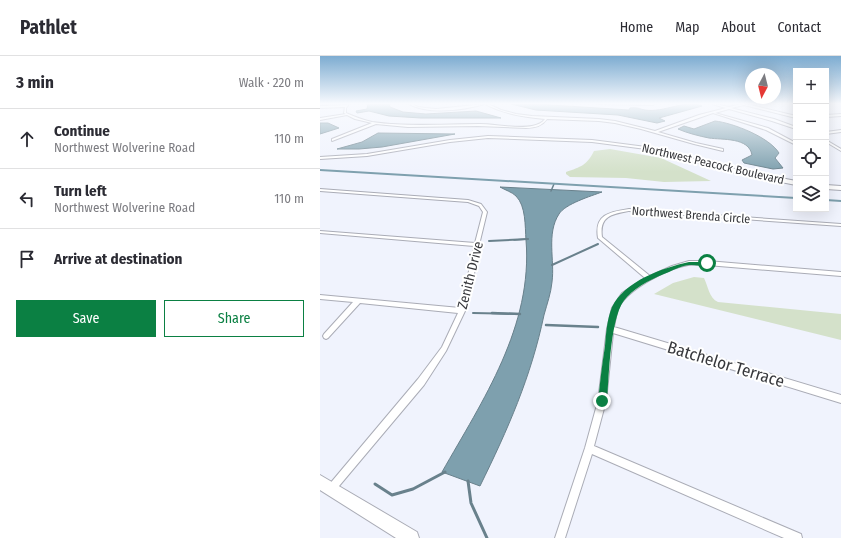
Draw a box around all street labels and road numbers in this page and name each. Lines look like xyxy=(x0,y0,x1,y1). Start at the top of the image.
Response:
street label: Northwest Peacock Boulevard xyxy=(641,141,785,187)
street label: Northwest Brenda Circle xyxy=(631,204,751,226)
street label: Zenith Drive xyxy=(454,240,487,311)
street label: Batchelor Terrace xyxy=(665,337,787,392)

